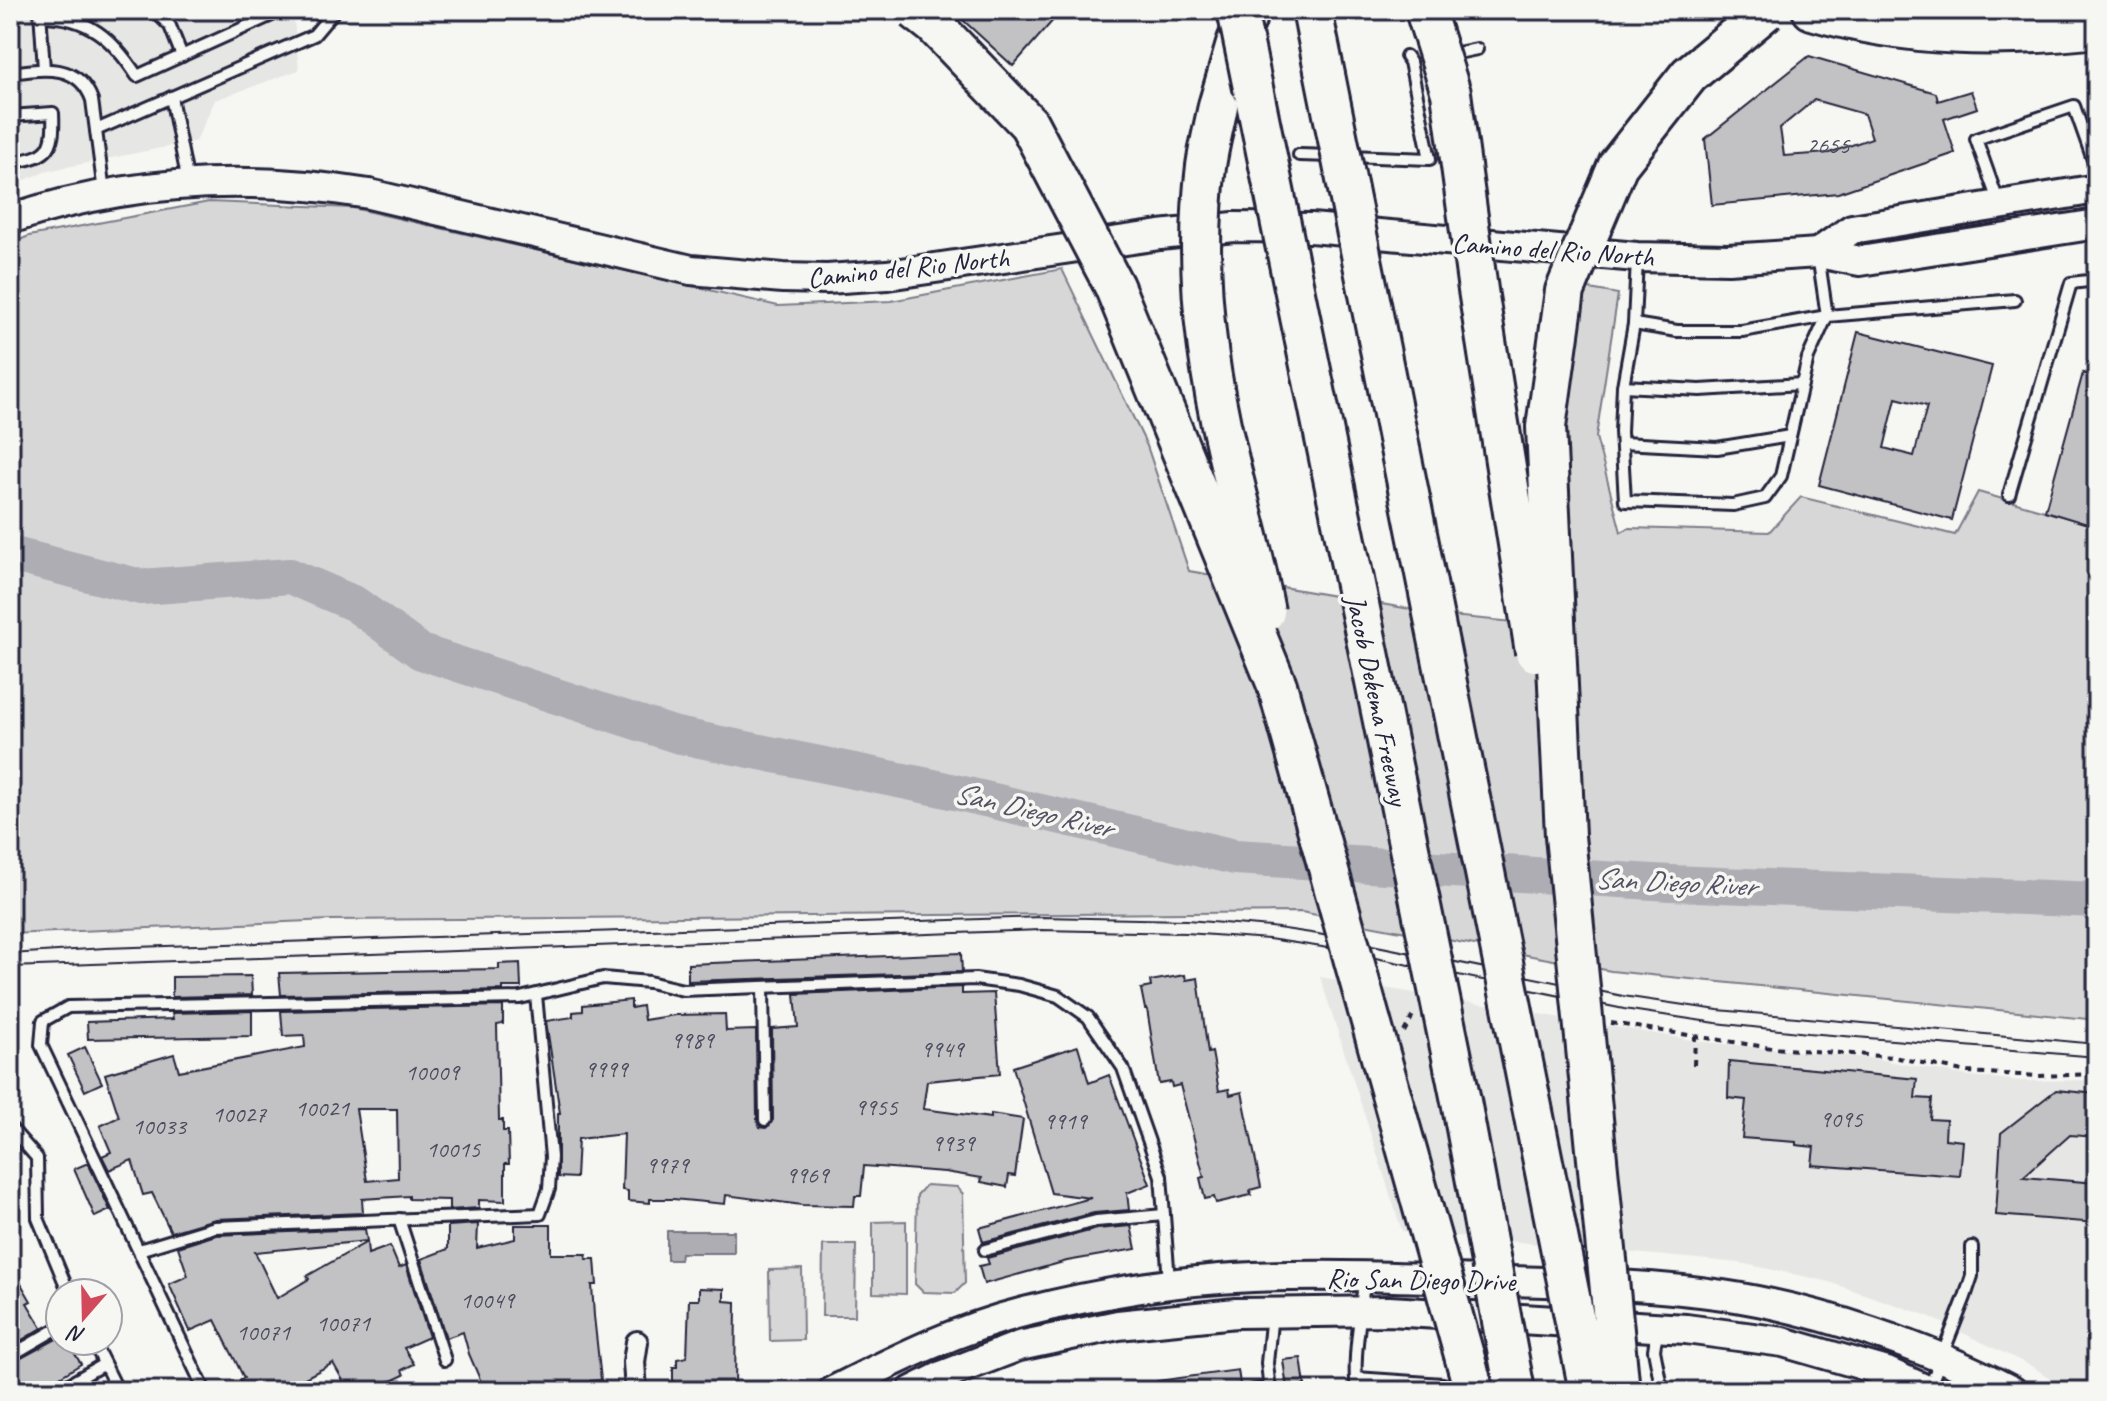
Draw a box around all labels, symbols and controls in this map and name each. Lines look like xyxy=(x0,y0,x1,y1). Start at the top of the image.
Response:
house number: 2655 xyxy=(1806,130,1851,160)
street label: Camino del Rio North xyxy=(1451,225,1655,274)
street label: Camino del Rio North xyxy=(806,239,1011,295)
street label: Jacob Dekema Freeway xyxy=(1338,590,1417,811)
water label: San Diego River xyxy=(951,773,1120,848)
water label: San Diego River xyxy=(1594,859,1761,905)
house number: 9989 xyxy=(670,1025,716,1055)
house number: 9949 xyxy=(920,1034,966,1064)
house number: 9999 xyxy=(584,1054,630,1084)
house number: 10009 xyxy=(405,1057,461,1087)
house number: 9955 xyxy=(854,1092,899,1122)
house number: 10021 xyxy=(295,1093,350,1123)
house number: 10027 xyxy=(212,1099,267,1129)
house number: 9095 xyxy=(1819,1104,1864,1134)
house number: 9919 xyxy=(1043,1106,1089,1136)
house number: 10033 xyxy=(132,1111,188,1141)
house number: 9939 xyxy=(931,1128,977,1158)
house number: 10015 xyxy=(426,1134,481,1164)
house number: 9979 xyxy=(645,1150,691,1180)
house number: 9969 xyxy=(785,1160,831,1190)
street label: Rio San Diego Drive xyxy=(1326,1260,1518,1299)
north arrow xyxy=(44,1277,124,1357)
house number: 10049 xyxy=(460,1285,516,1315)
house number: 10071 xyxy=(316,1308,371,1338)
house number: 10071 xyxy=(236,1317,291,1347)
text: N xyxy=(63,1318,89,1350)

